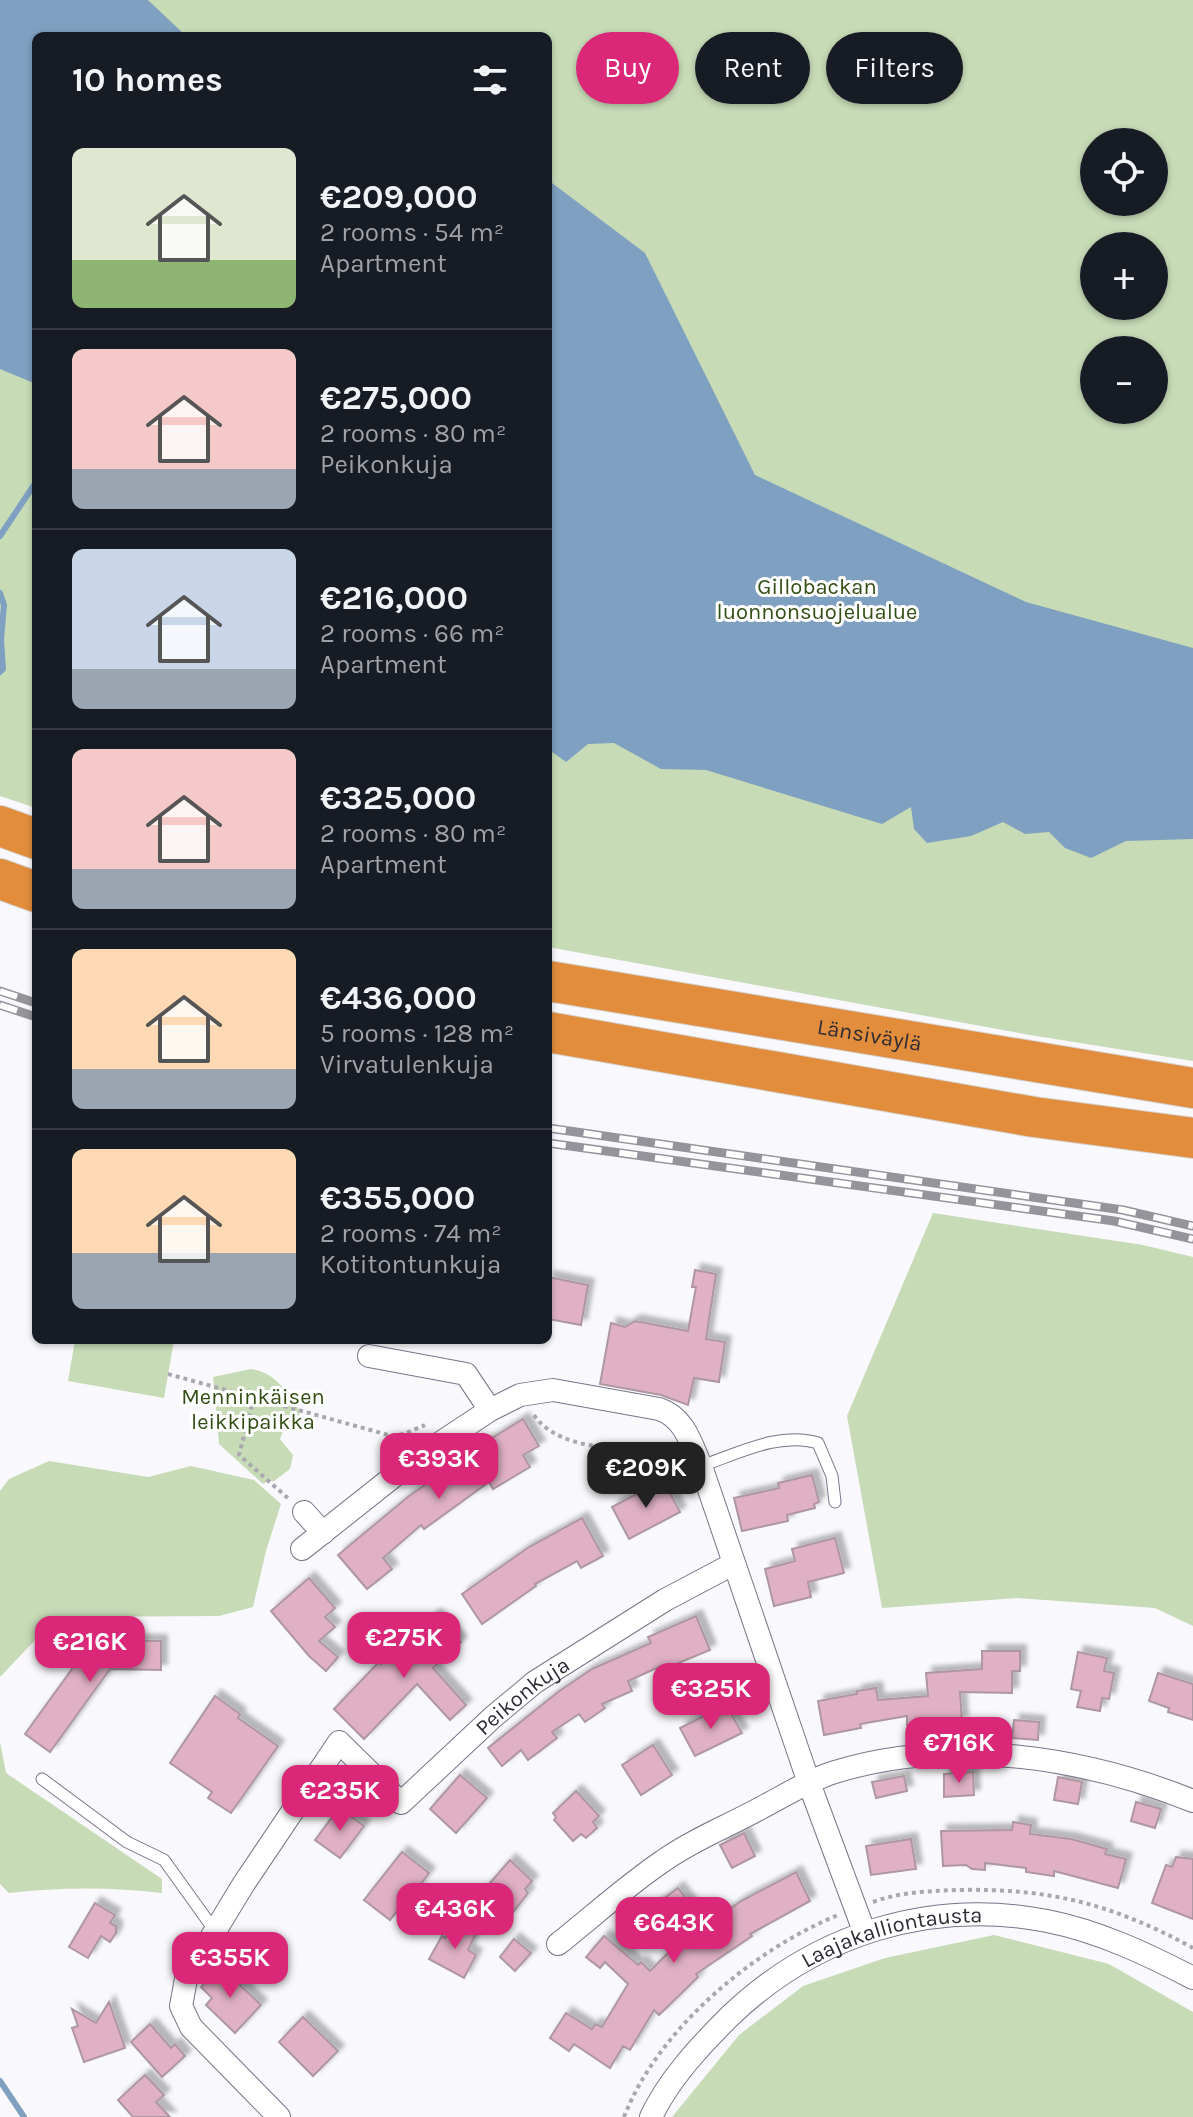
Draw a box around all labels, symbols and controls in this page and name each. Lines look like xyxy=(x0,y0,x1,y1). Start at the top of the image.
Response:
chip: Buy xyxy=(576,32,679,104)
chip: Rent xyxy=(695,32,810,104)
chip: Filters xyxy=(826,32,963,104)
icon: filters xyxy=(468,58,512,102)
text: 10 homes xyxy=(72,60,223,100)
map controls xyxy=(1080,128,1168,424)
button: locate xyxy=(1080,128,1168,216)
text: €209,000 xyxy=(320,177,477,217)
icon: home xyxy=(136,180,232,276)
text: 2 rooms · 54 m² xyxy=(320,217,504,248)
button: + xyxy=(1080,232,1168,320)
text: Apartment xyxy=(320,248,447,279)
button: − xyxy=(1080,336,1168,424)
text: €275,000 xyxy=(320,378,472,418)
icon: home xyxy=(136,381,232,477)
text: 2 rooms · 80 m² xyxy=(320,418,506,449)
text: Peikonkuja xyxy=(320,449,453,480)
park label: Gillobackan luonnonsuojelualue xyxy=(717,574,917,625)
text: €216,000 xyxy=(320,578,468,618)
icon: home xyxy=(136,581,232,677)
text: 2 rooms · 66 m² xyxy=(320,618,505,649)
text: Apartment xyxy=(320,649,447,680)
text: €325,000 xyxy=(320,778,476,818)
icon: home xyxy=(136,781,232,877)
text: 2 rooms · 80 m² xyxy=(320,818,506,849)
text: Apartment xyxy=(320,849,447,880)
text: €436,000 xyxy=(320,978,477,1018)
icon: home xyxy=(136,981,232,1077)
street label: Länsiväylä xyxy=(815,1014,924,1057)
text: 5 rooms · 128 m² xyxy=(320,1018,514,1049)
text: Virvatulenkuja xyxy=(320,1049,494,1080)
text: €355,000 xyxy=(320,1178,475,1218)
icon: home xyxy=(136,1181,232,1277)
text: 2 rooms · 74 m² xyxy=(320,1218,502,1249)
text: Kotitontunkuja xyxy=(320,1249,501,1280)
park label: Menninkäisen leikkipaikka xyxy=(181,1384,325,1435)
pin: €393K xyxy=(383,1433,495,1501)
pin: €209K xyxy=(590,1442,702,1510)
text: €393K xyxy=(398,1443,480,1474)
text: €209K xyxy=(605,1452,687,1483)
pin: €275K xyxy=(348,1612,460,1680)
pin: €216K xyxy=(34,1616,146,1684)
text: €275K xyxy=(365,1622,443,1653)
text: €216K xyxy=(53,1626,127,1657)
street label: Peikonkuja xyxy=(470,1652,575,1741)
pin: €325K xyxy=(655,1663,767,1731)
text: €325K xyxy=(671,1673,751,1704)
pin: €716K xyxy=(903,1717,1015,1785)
text: €716K xyxy=(923,1727,995,1758)
pin: €235K xyxy=(284,1765,396,1833)
text: €235K xyxy=(300,1775,380,1806)
pin: €436K xyxy=(399,1883,511,1951)
text: €436K xyxy=(415,1893,495,1924)
pin: €643K xyxy=(618,1897,730,1965)
street label: Laajakalliontausta xyxy=(797,1902,982,1974)
text: €643K xyxy=(634,1907,714,1938)
pin: €355K xyxy=(174,1932,286,2000)
text: €355K xyxy=(190,1942,270,1973)

